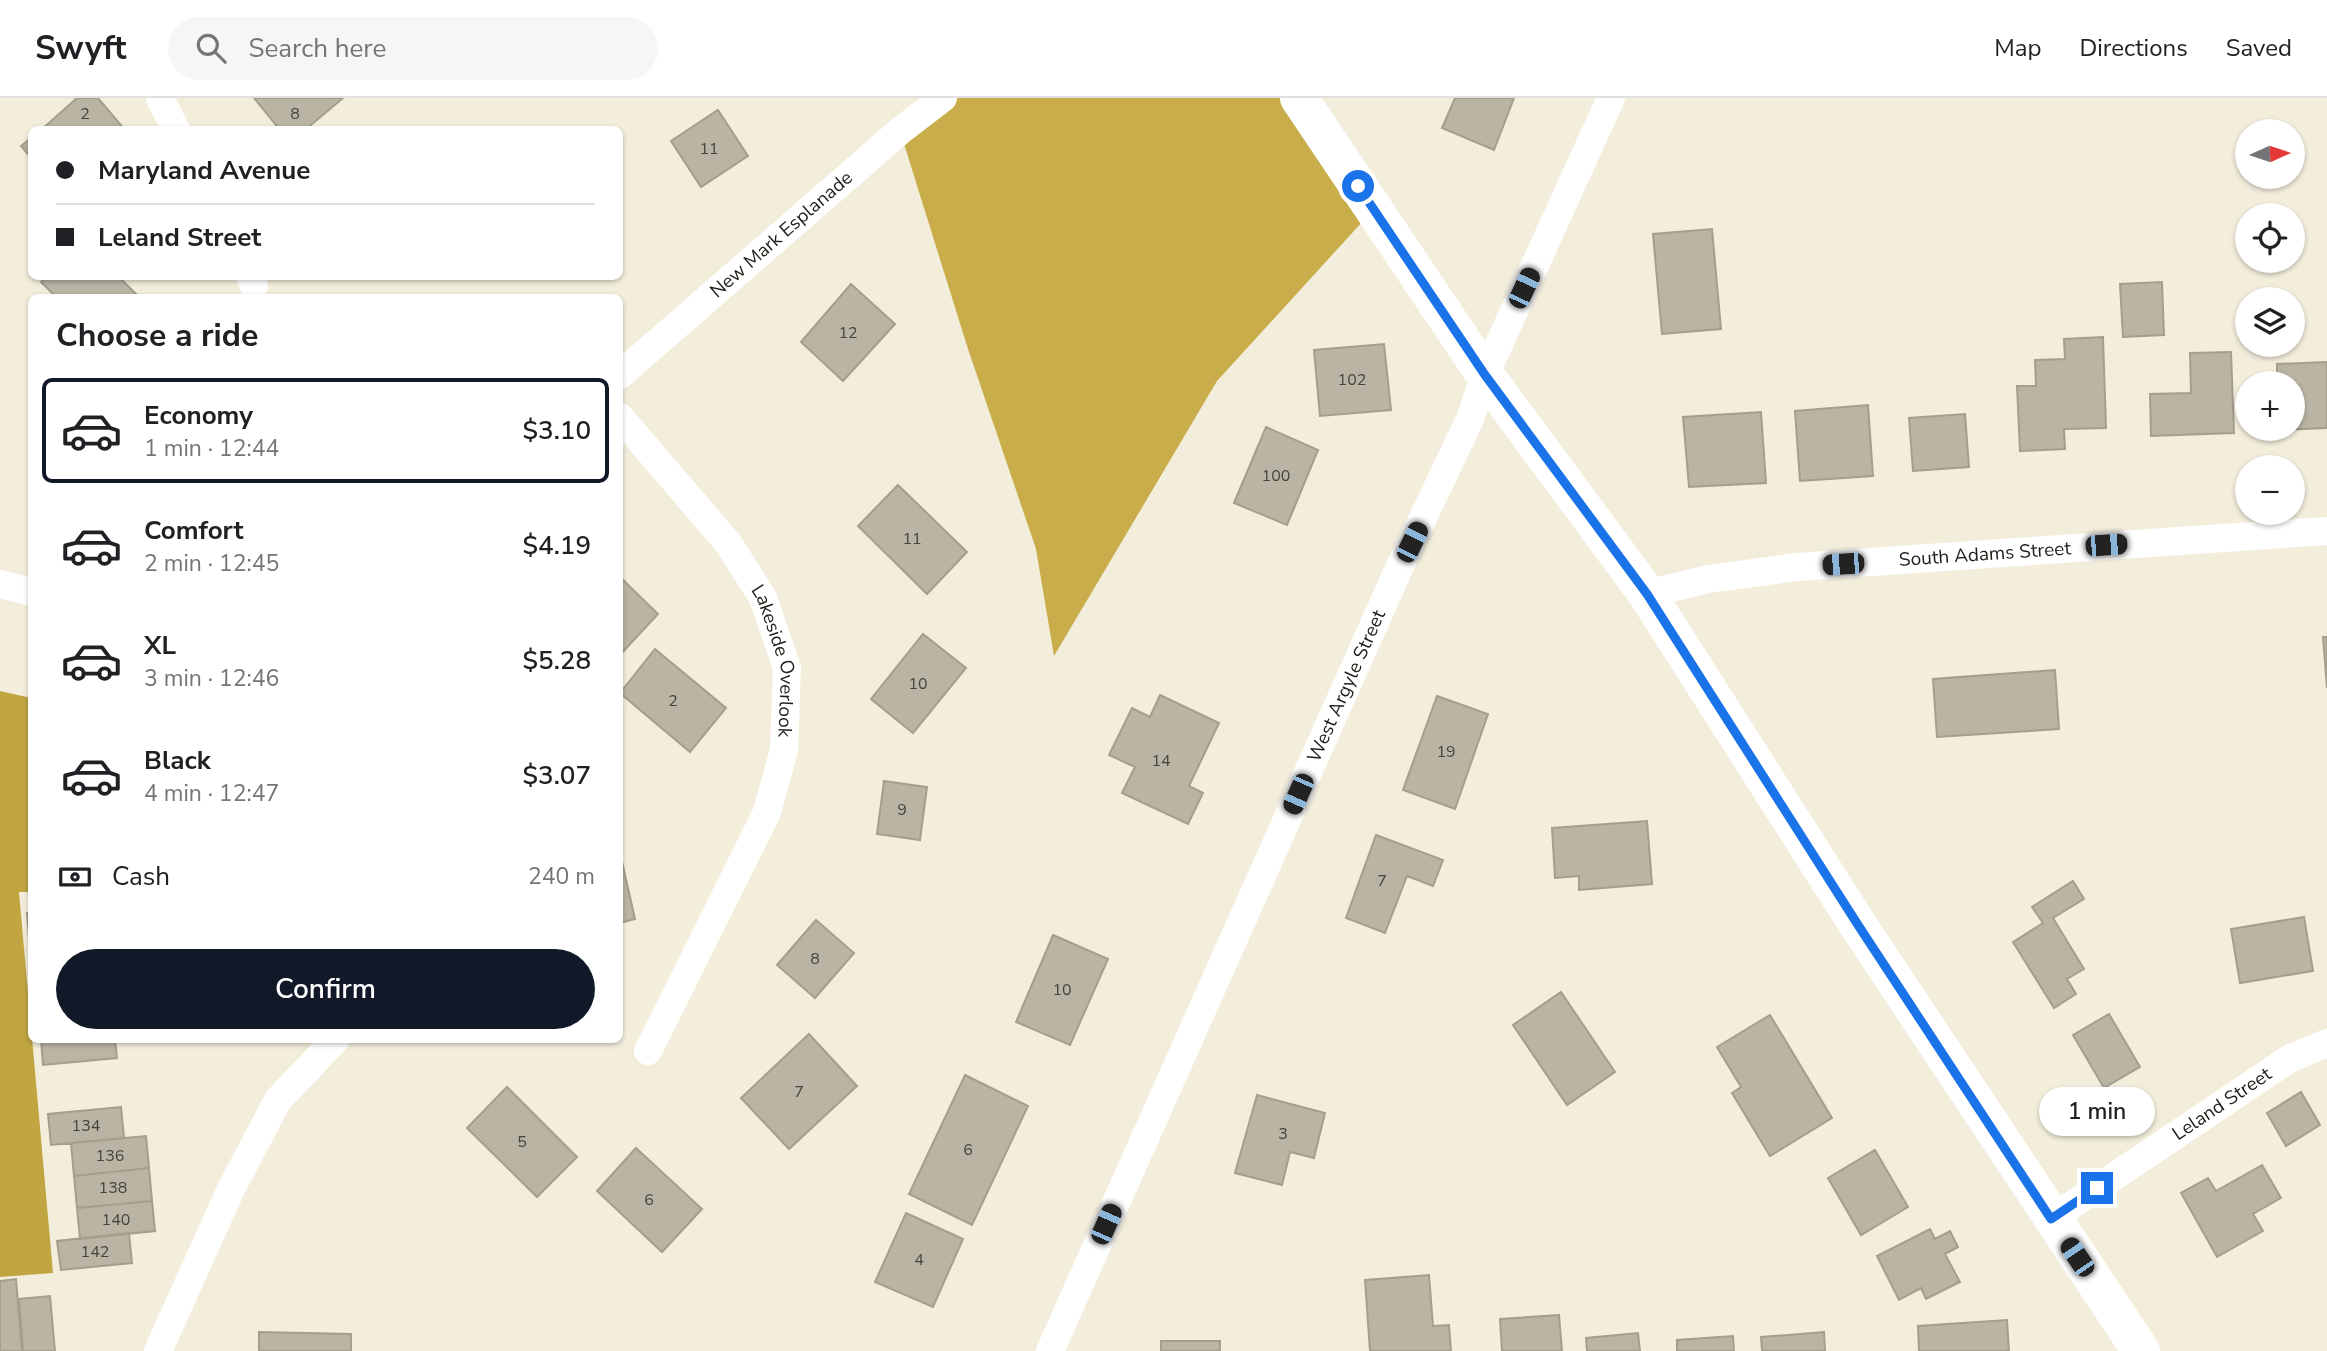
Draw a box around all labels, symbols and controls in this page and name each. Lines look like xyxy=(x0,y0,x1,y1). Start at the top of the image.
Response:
search box xyxy=(168,17,658,80)
text: Swyft xyxy=(35,26,126,71)
icon: search xyxy=(192,29,230,67)
text: Search here xyxy=(248,31,386,66)
text: Map xyxy=(1994,32,2041,64)
text: Directions xyxy=(2079,32,2188,64)
text: Saved xyxy=(2226,32,2292,64)
house number: 2 xyxy=(80,103,90,125)
house number: 8 xyxy=(290,103,300,125)
north arrow xyxy=(2235,119,2305,189)
map controls xyxy=(2235,119,2305,525)
house number: 11 xyxy=(699,138,719,160)
text: Maryland Avenue xyxy=(98,153,310,188)
street label: New Mark Esplanade xyxy=(704,165,858,304)
route start xyxy=(1342,170,1374,202)
button: locate xyxy=(2235,203,2305,273)
text: Leland Street xyxy=(98,220,261,255)
car xyxy=(1506,265,1543,311)
button: layers xyxy=(2235,287,2305,357)
text: Choose a ride xyxy=(56,314,258,357)
house number: 12 xyxy=(838,322,858,344)
house number: 102 xyxy=(1338,369,1366,391)
button: + xyxy=(2235,371,2305,441)
text: Economy xyxy=(144,398,253,433)
icon: car xyxy=(60,399,123,462)
text: $3.10 xyxy=(522,413,591,448)
text: 1 min · 12:44 xyxy=(144,433,279,464)
button: − xyxy=(2235,455,2305,525)
house number: 100 xyxy=(1262,465,1290,487)
text: Comfort xyxy=(144,513,244,548)
icon: car xyxy=(60,514,123,577)
car xyxy=(1394,519,1431,565)
text: $4.19 xyxy=(522,528,591,563)
house number: 11 xyxy=(902,528,922,550)
car xyxy=(2085,533,2128,557)
street label: South Adams Street xyxy=(1898,535,2072,573)
text: 2 min · 12:45 xyxy=(144,548,279,579)
car xyxy=(1822,552,1865,576)
street label: Lakeside Overlook xyxy=(745,580,801,738)
street label: West Argyle Street xyxy=(1301,605,1392,766)
text: XL xyxy=(144,628,176,663)
icon: car xyxy=(60,629,123,692)
text: $5.28 xyxy=(522,643,591,678)
text: 3 min · 12:46 xyxy=(144,663,279,694)
house number: 10 xyxy=(908,673,928,695)
house number: 2 xyxy=(668,690,678,712)
house number: 19 xyxy=(1436,741,1456,763)
text: Black xyxy=(144,743,211,778)
icon: car xyxy=(60,744,123,807)
house number: 14 xyxy=(1151,750,1171,772)
text: $3.07 xyxy=(522,758,591,793)
car xyxy=(1280,771,1317,817)
text: 4 min · 12:47 xyxy=(144,778,279,809)
house number: 9 xyxy=(897,799,907,821)
icon: cash xyxy=(56,858,94,896)
text: Cash xyxy=(112,859,170,894)
text: 240 m xyxy=(528,861,595,892)
house number: 7 xyxy=(1377,870,1387,892)
house number: 8 xyxy=(810,948,820,970)
button: Confirm xyxy=(56,949,595,1029)
house number: 10 xyxy=(1052,979,1072,1001)
street label: Leland Street xyxy=(2167,1061,2277,1147)
house number: 7 xyxy=(794,1081,804,1103)
callout: 1 min xyxy=(2039,1086,2155,1136)
text: 1 min xyxy=(2068,1096,2126,1127)
house number: 134 xyxy=(72,1115,101,1137)
house number: 3 xyxy=(1278,1123,1288,1145)
house number: 5 xyxy=(517,1131,527,1153)
house number: 6 xyxy=(963,1139,973,1161)
house number: 136 xyxy=(96,1145,124,1167)
route end xyxy=(2081,1172,2113,1204)
house number: 138 xyxy=(99,1177,127,1199)
house number: 6 xyxy=(644,1189,654,1211)
car xyxy=(1088,1201,1125,1247)
house number: 140 xyxy=(102,1209,130,1231)
car xyxy=(2057,1234,2098,1280)
house number: 142 xyxy=(81,1241,109,1263)
house number: 4 xyxy=(914,1249,924,1271)

